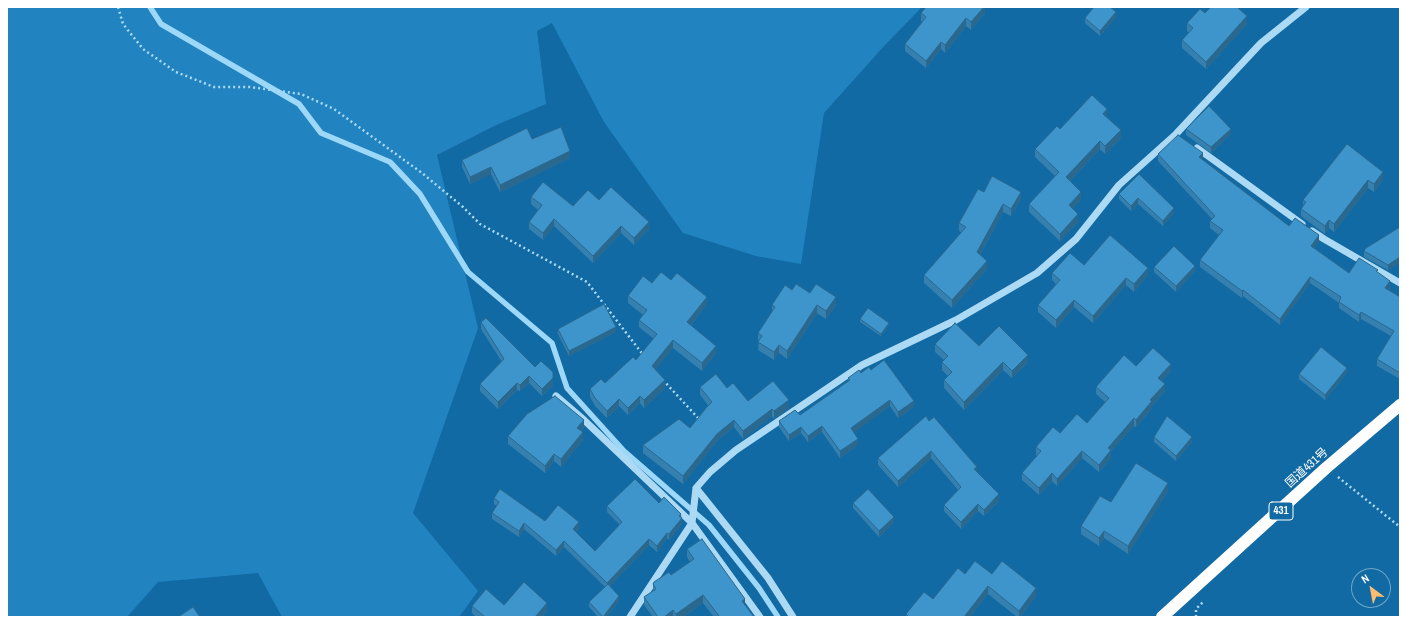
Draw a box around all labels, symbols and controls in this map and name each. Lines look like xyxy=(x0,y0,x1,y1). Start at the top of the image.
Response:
street label: 国道431号 xyxy=(1283,445,1331,491)
road number: 431 xyxy=(1269,502,1293,520)
north arrow xyxy=(1351,568,1391,608)
text: N xyxy=(1359,571,1372,586)

